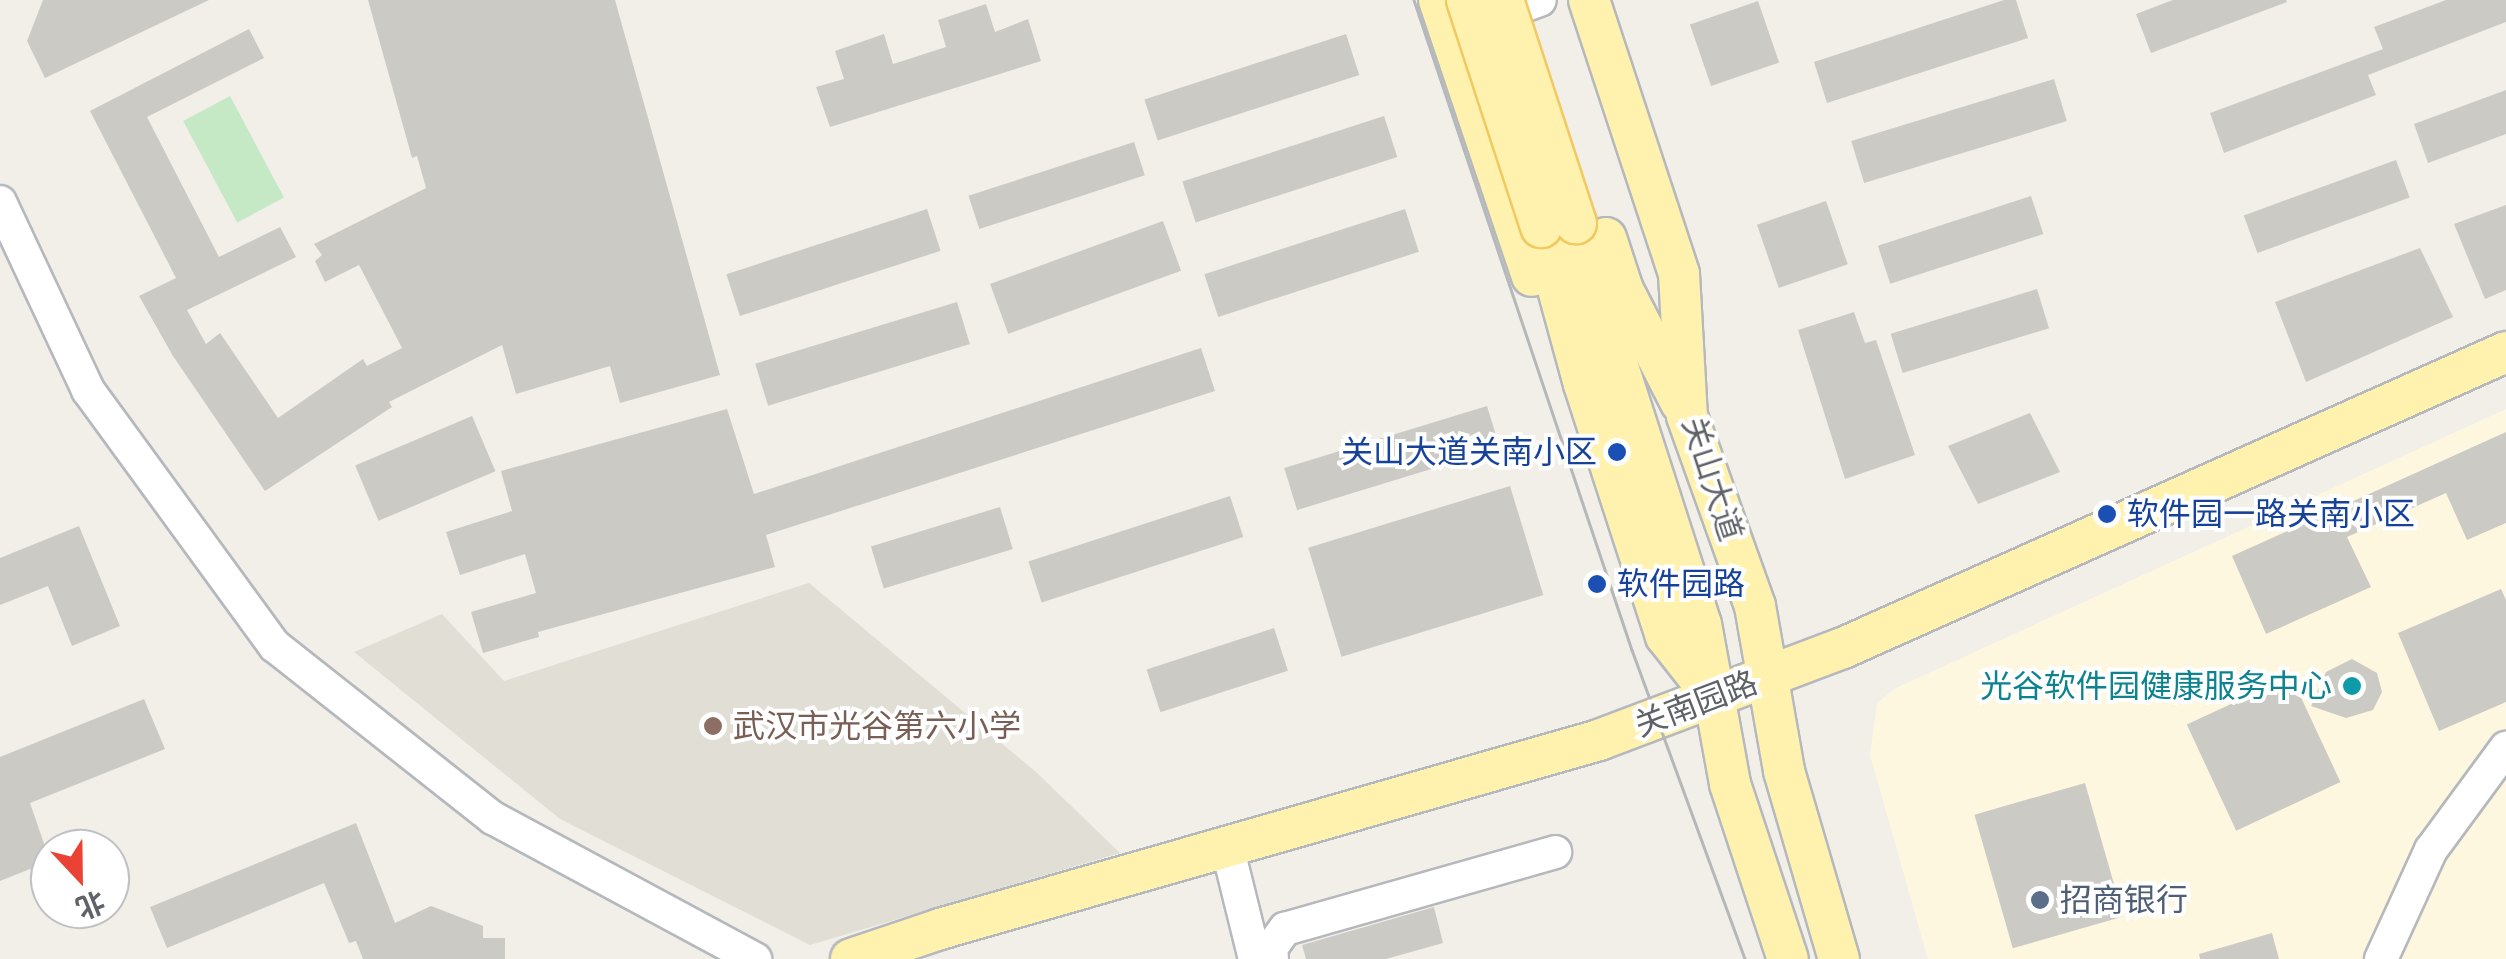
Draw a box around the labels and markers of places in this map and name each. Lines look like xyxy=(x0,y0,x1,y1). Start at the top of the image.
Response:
place label: 关山大道关南小区 xyxy=(1341,433,1597,471)
marker: 关山大道关南小区 xyxy=(1606,441,1628,463)
place label: 软件园一路关南小区 xyxy=(2127,495,2415,533)
marker: 软件园一路关南小区 xyxy=(2096,503,2118,525)
place label: 软件园路 xyxy=(1617,565,1745,603)
marker: 软件园路 xyxy=(1586,573,1608,595)
place label: 光谷软件园健康服务中心 xyxy=(1980,667,2332,705)
marker: 光谷软件园健康服务中心 xyxy=(2341,675,2363,697)
place label: 武汉市光谷第六小学 xyxy=(733,707,1021,745)
marker: 武汉市光谷第六小学 xyxy=(702,715,724,737)
place label: 招商银行 xyxy=(2060,881,2188,919)
marker: 招商银行 xyxy=(2029,889,2051,911)

